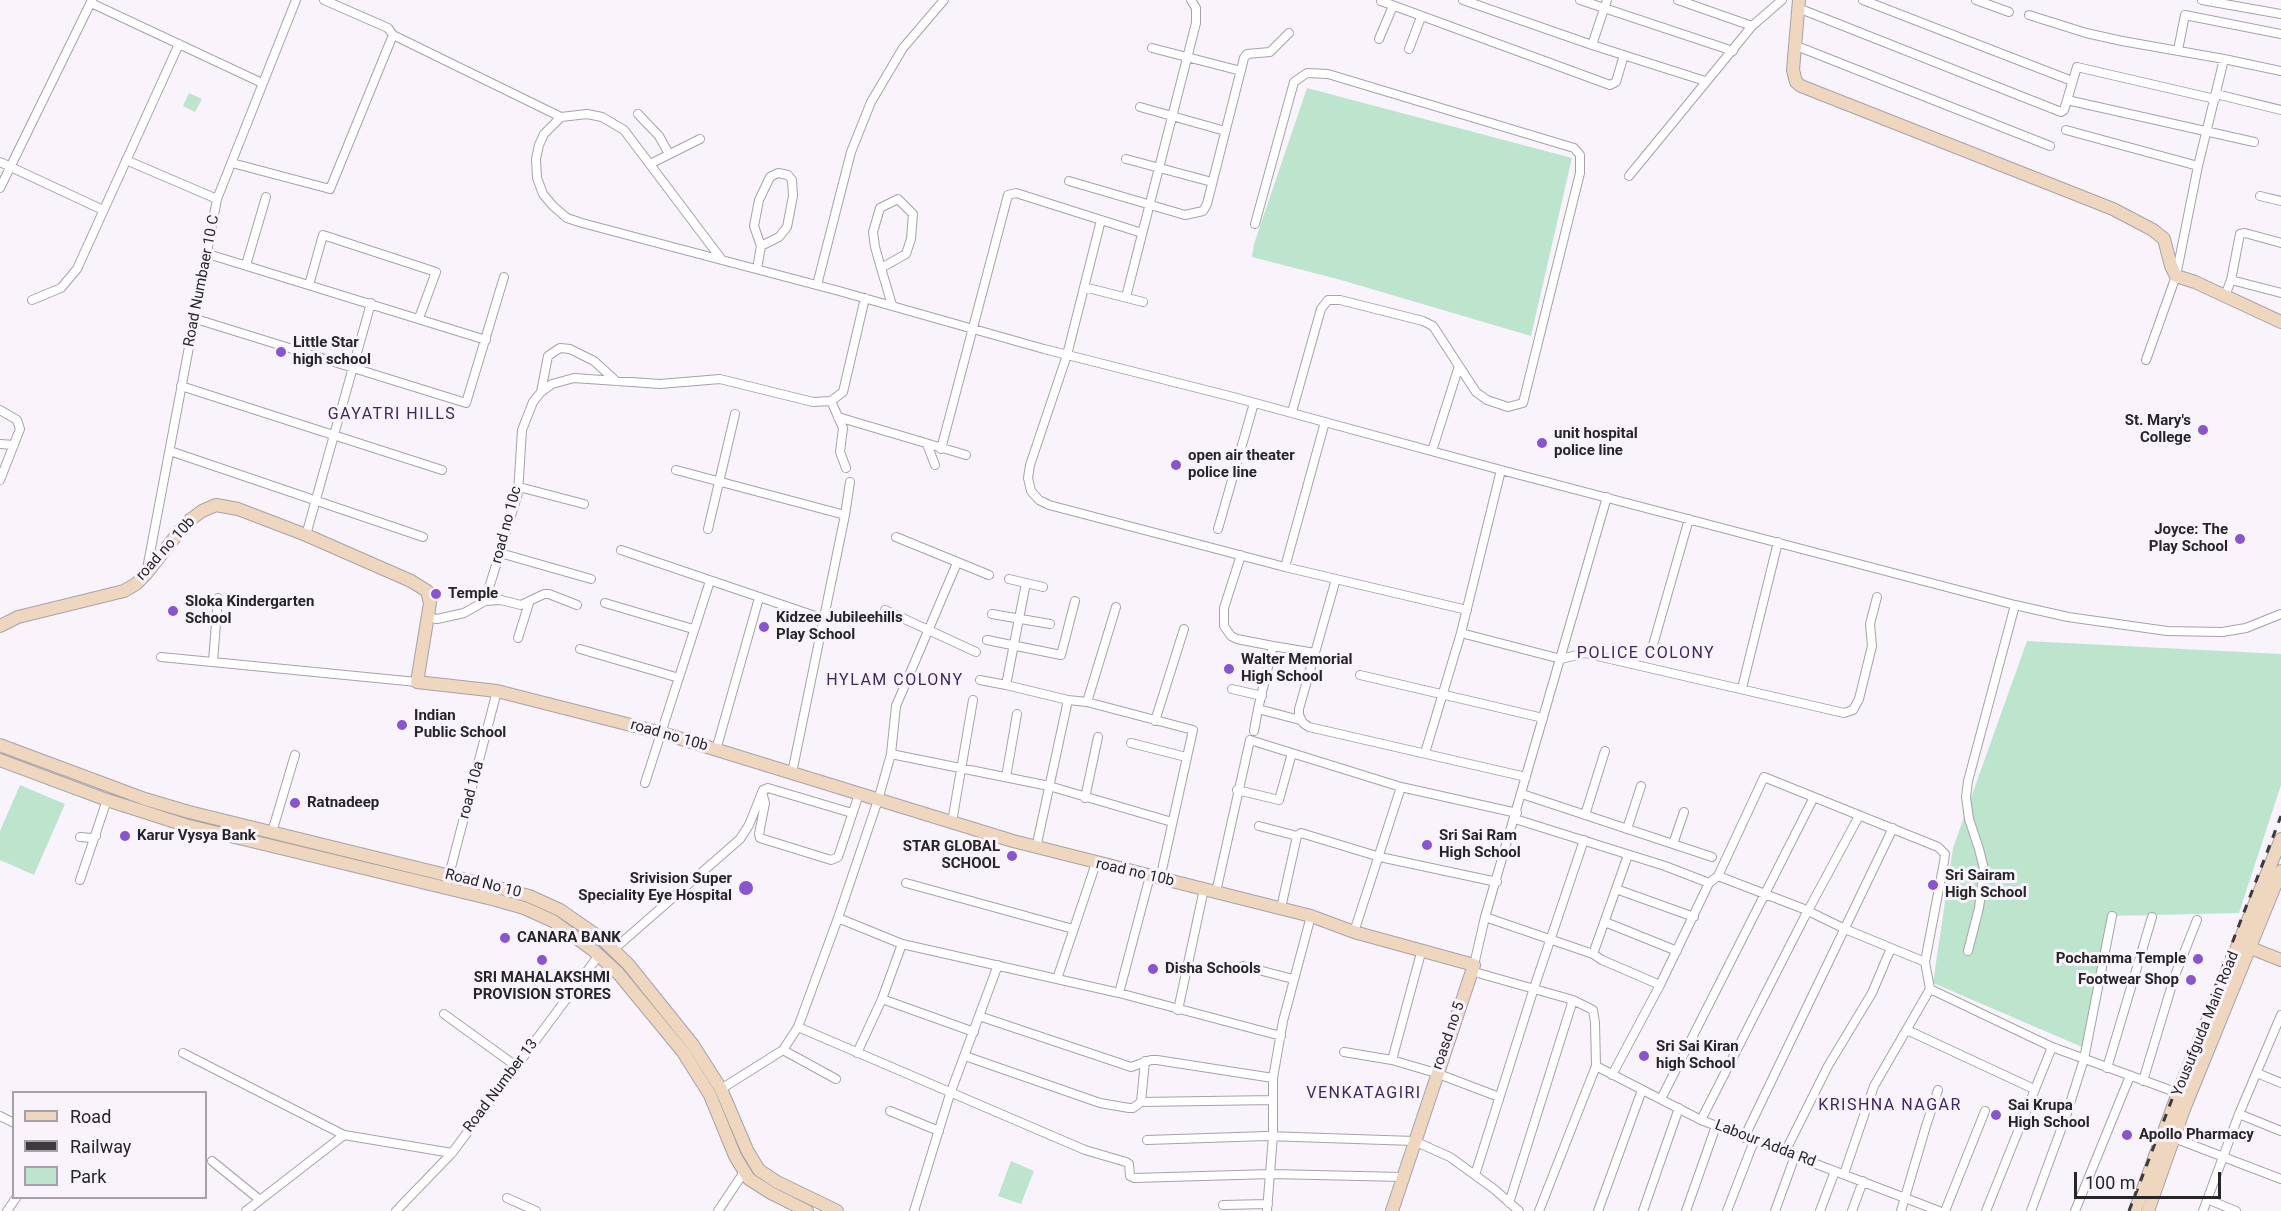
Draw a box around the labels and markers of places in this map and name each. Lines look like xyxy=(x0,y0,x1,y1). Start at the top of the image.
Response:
place label: Little Star high school xyxy=(293,334,371,369)
marker: Little Star high school xyxy=(274,345,288,359)
place label: St. Mary's College xyxy=(2125,412,2191,447)
marker: St. Mary's College xyxy=(2196,423,2210,437)
place label: unit hospital police line xyxy=(1554,425,1638,460)
marker: unit hospital police line xyxy=(1535,436,1549,450)
place label: open air theater police line xyxy=(1188,447,1295,482)
marker: open air theater police line xyxy=(1169,458,1183,472)
place label: Joyce: The Play School xyxy=(2149,521,2228,556)
marker: Joyce: The Play School xyxy=(2233,532,2247,546)
place label: Temple xyxy=(448,585,498,603)
marker: Temple xyxy=(429,587,443,601)
place label: Sloka Kindergarten School xyxy=(185,593,314,628)
marker: Sloka Kindergarten School xyxy=(166,604,180,618)
place label: Kidzee Jubileehills Play School xyxy=(776,609,903,644)
marker: Kidzee Jubileehills Play School xyxy=(757,620,771,634)
place label: Walter Memorial High School xyxy=(1241,651,1352,686)
marker: Walter Memorial High School xyxy=(1222,662,1236,676)
place label: Indian Public School xyxy=(414,707,506,742)
marker: Indian Public School xyxy=(395,718,409,732)
place label: Ratnadeep xyxy=(307,794,379,812)
marker: Ratnadeep xyxy=(288,796,302,810)
place label: Karur Vysya Bank xyxy=(137,827,256,845)
place label: Sri Sai Ram High School xyxy=(1439,827,1521,862)
marker: Karur Vysya Bank xyxy=(118,829,132,843)
place label: STAR GLOBAL SCHOOL xyxy=(903,838,1000,873)
marker: Sri Sai Ram High School xyxy=(1420,838,1434,852)
marker: STAR GLOBAL SCHOOL xyxy=(1005,849,1019,863)
place label: Sri Sairam High School xyxy=(1945,867,2027,902)
place label: Srivision Super Speciality Eye Hospital xyxy=(578,870,732,905)
marker: Sri Sairam High School xyxy=(1926,878,1940,892)
marker: Srivision Super Speciality Eye Hospital xyxy=(737,879,755,897)
place label: CANARA BANK xyxy=(517,929,621,947)
marker: CANARA BANK xyxy=(498,931,512,945)
place label: Pochamma Temple xyxy=(2056,950,2186,968)
marker: Pochamma Temple xyxy=(2191,952,2205,966)
marker: SRI MAHALAKSHMI PROVISION STORES xyxy=(535,953,549,967)
place label: Disha Schools xyxy=(1165,960,1261,978)
marker: Disha Schools xyxy=(1146,962,1160,976)
place label: SRI MAHALAKSHMI PROVISION STORES xyxy=(473,969,611,1004)
place label: Footwear Shop xyxy=(2078,971,2179,989)
marker: Footwear Shop xyxy=(2184,973,2198,987)
place label: Sri Sai Kiran high School xyxy=(1656,1038,1739,1073)
marker: Sri Sai Kiran high School xyxy=(1637,1049,1651,1063)
place label: Sai Krupa High School xyxy=(2008,1097,2090,1132)
marker: Sai Krupa High School xyxy=(1989,1108,2003,1122)
place label: Apollo Pharmacy xyxy=(2139,1126,2254,1144)
marker: Apollo Pharmacy xyxy=(2120,1128,2134,1142)

